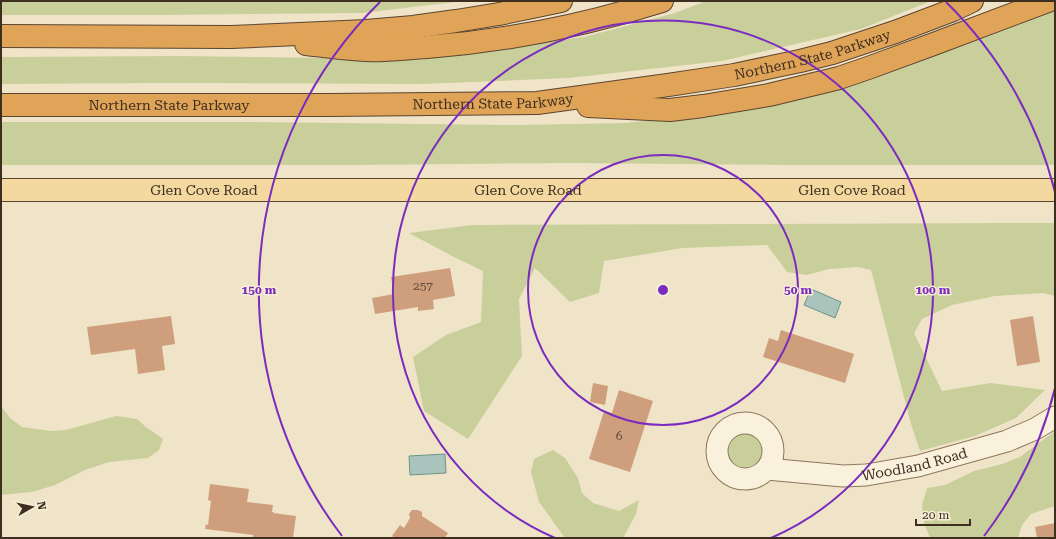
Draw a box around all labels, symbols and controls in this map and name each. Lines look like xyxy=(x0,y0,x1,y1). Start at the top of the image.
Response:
street label: Northern State Parkway xyxy=(733,26,893,83)
street label: Northern State Parkway xyxy=(412,90,575,112)
street label: Northern State Parkway xyxy=(88,97,250,113)
street label: Glen Cove Road xyxy=(150,182,258,198)
street label: Glen Cove Road xyxy=(474,182,582,198)
street label: Glen Cove Road xyxy=(798,182,906,198)
house number: 257 xyxy=(413,279,433,293)
text: 150 m xyxy=(242,283,277,297)
centre of rings xyxy=(656,283,670,297)
text: 50 m xyxy=(784,283,812,297)
text: 100 m xyxy=(916,283,951,297)
house number: 6 xyxy=(616,429,623,443)
street label: Woodland Road xyxy=(860,445,969,484)
north arrow xyxy=(12,487,52,527)
text: N xyxy=(34,500,49,511)
scale bar xyxy=(916,501,970,527)
text: 20 m xyxy=(922,508,949,522)

